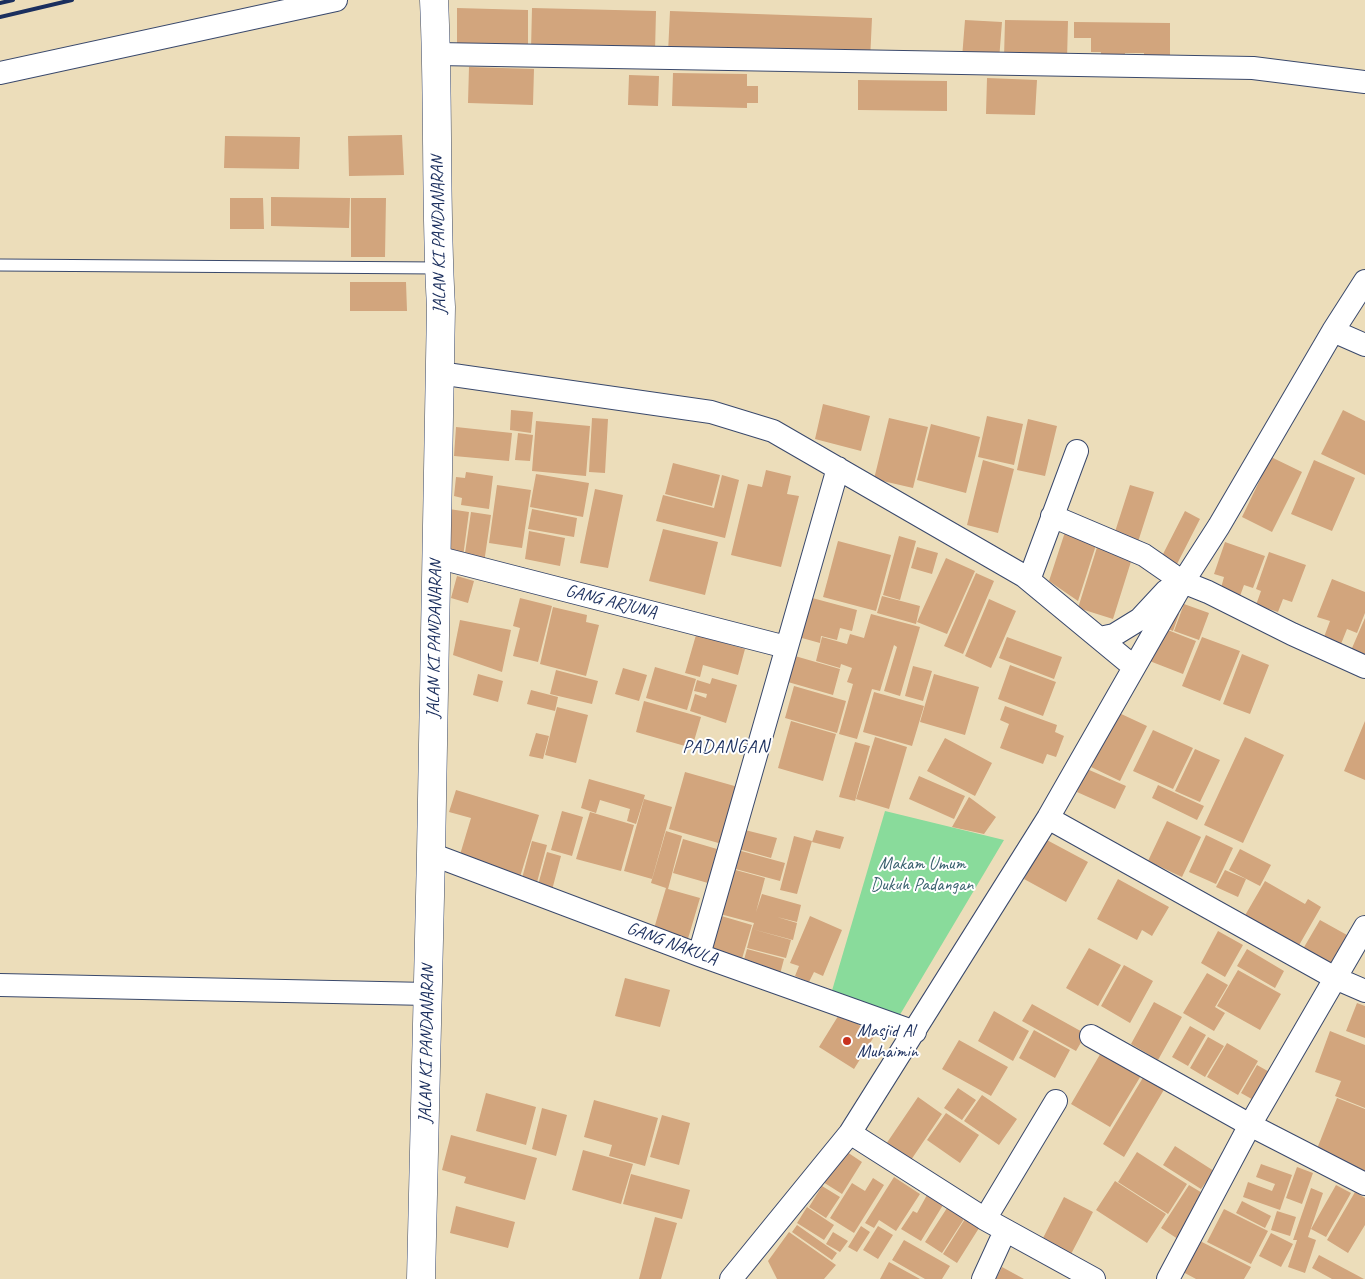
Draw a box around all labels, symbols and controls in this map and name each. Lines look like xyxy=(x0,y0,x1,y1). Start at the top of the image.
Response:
street label: JALAN KI PANDANARAN xyxy=(427,156,451,314)
street label: JALAN KI PANDANARAN xyxy=(423,560,447,718)
street label: GANG ARJUNA xyxy=(563,580,659,624)
district label: PADANGAN xyxy=(682,736,770,758)
park label: Makam Umum Dukuh Padangan xyxy=(871,853,973,896)
street label: GANG NAKULA xyxy=(624,918,720,970)
street label: JALAN KI PANDANARAN xyxy=(415,965,439,1123)
place label: Masjid Al Muhaimin xyxy=(857,1020,918,1062)
marker: Masjid Al Muhaimin xyxy=(841,1035,853,1047)

